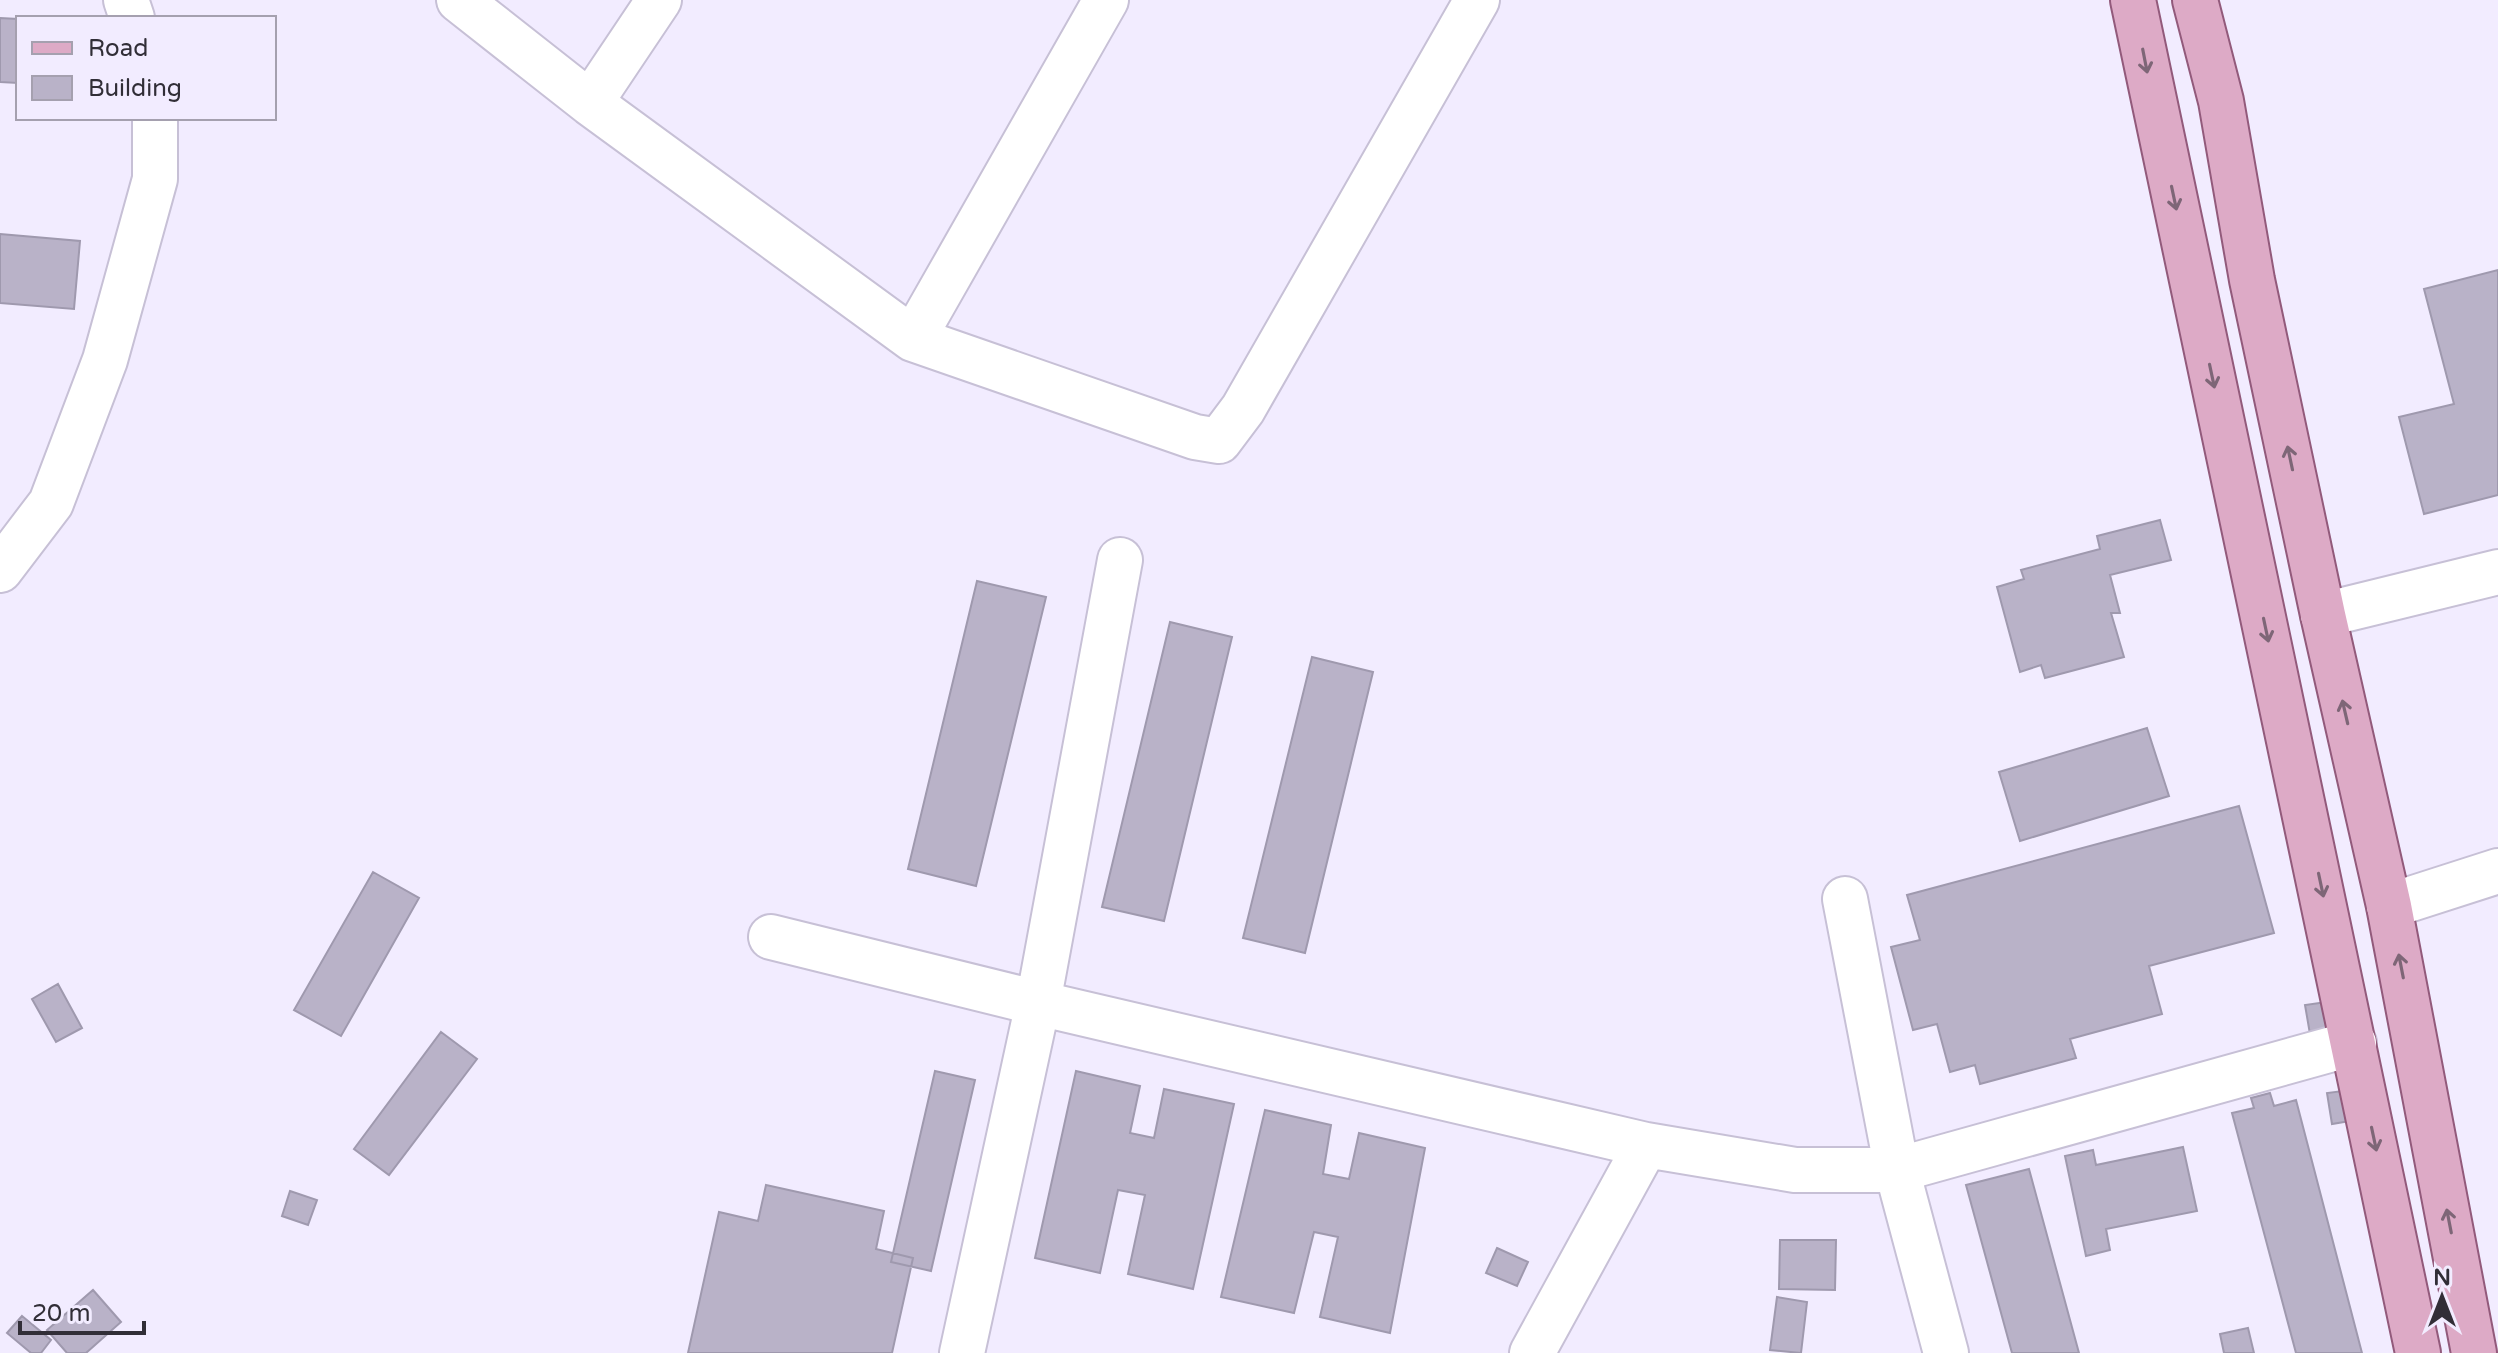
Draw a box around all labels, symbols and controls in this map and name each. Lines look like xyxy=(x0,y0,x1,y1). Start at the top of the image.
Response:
legend xyxy=(16,16,276,120)
text: Road xyxy=(88,34,148,63)
one-way arrow xyxy=(2138,48,2153,73)
text: Building xyxy=(88,74,182,103)
one-way arrow xyxy=(2167,185,2182,210)
one-way arrow xyxy=(2205,363,2220,388)
one-way arrow xyxy=(2282,446,2297,471)
one-way arrow xyxy=(2260,617,2275,643)
one-way arrow xyxy=(2337,700,2352,725)
one-way arrow xyxy=(2314,871,2329,897)
one-way arrow xyxy=(2392,954,2407,979)
one-way arrow xyxy=(2367,1126,2382,1151)
one-way arrow xyxy=(2441,1209,2456,1235)
north arrow xyxy=(2402,1257,2482,1337)
text: N xyxy=(2433,1265,2451,1291)
scale bar xyxy=(20,1285,144,1335)
text: 20 m xyxy=(32,1299,90,1328)

